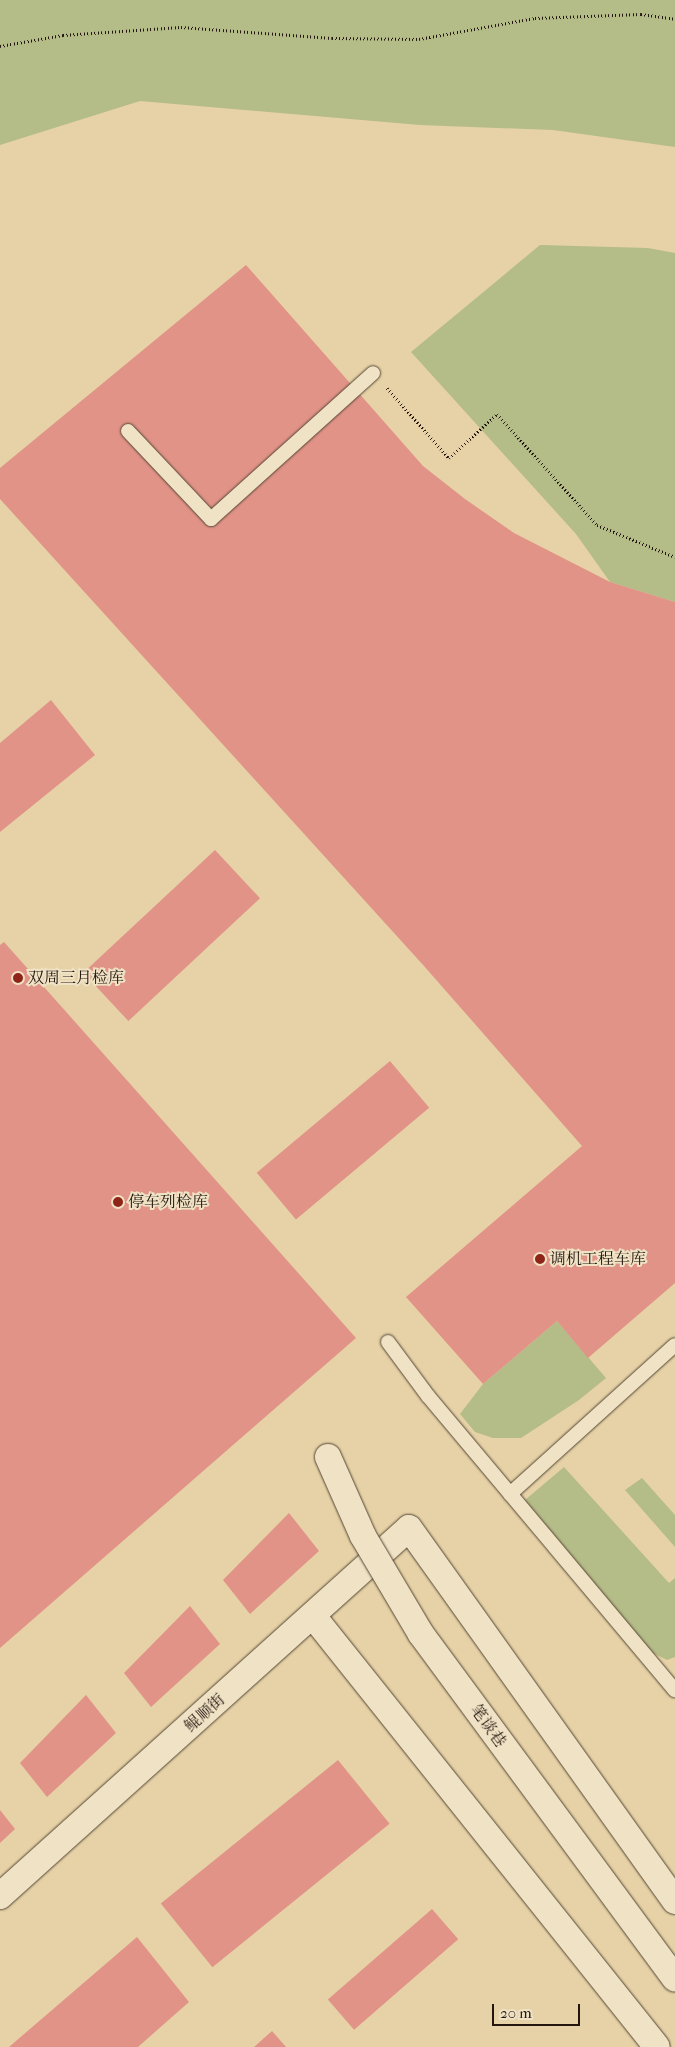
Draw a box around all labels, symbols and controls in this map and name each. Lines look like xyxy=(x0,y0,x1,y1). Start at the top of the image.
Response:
place label: 双周三月检库 xyxy=(28,968,124,988)
marker: 双周三月检库 xyxy=(12,972,24,984)
place label: 停车列检库 xyxy=(128,1192,208,1212)
marker: 停车列检库 xyxy=(112,1196,124,1208)
place label: 调机工程车库 xyxy=(550,1249,646,1269)
marker: 调机工程车库 xyxy=(534,1253,546,1265)
street label: 鲲顺街 xyxy=(181,1690,229,1736)
street label: 笔谈巷 xyxy=(466,1701,510,1751)
scale bar xyxy=(495,1994,582,2026)
text: 20 m xyxy=(500,2004,532,2022)

